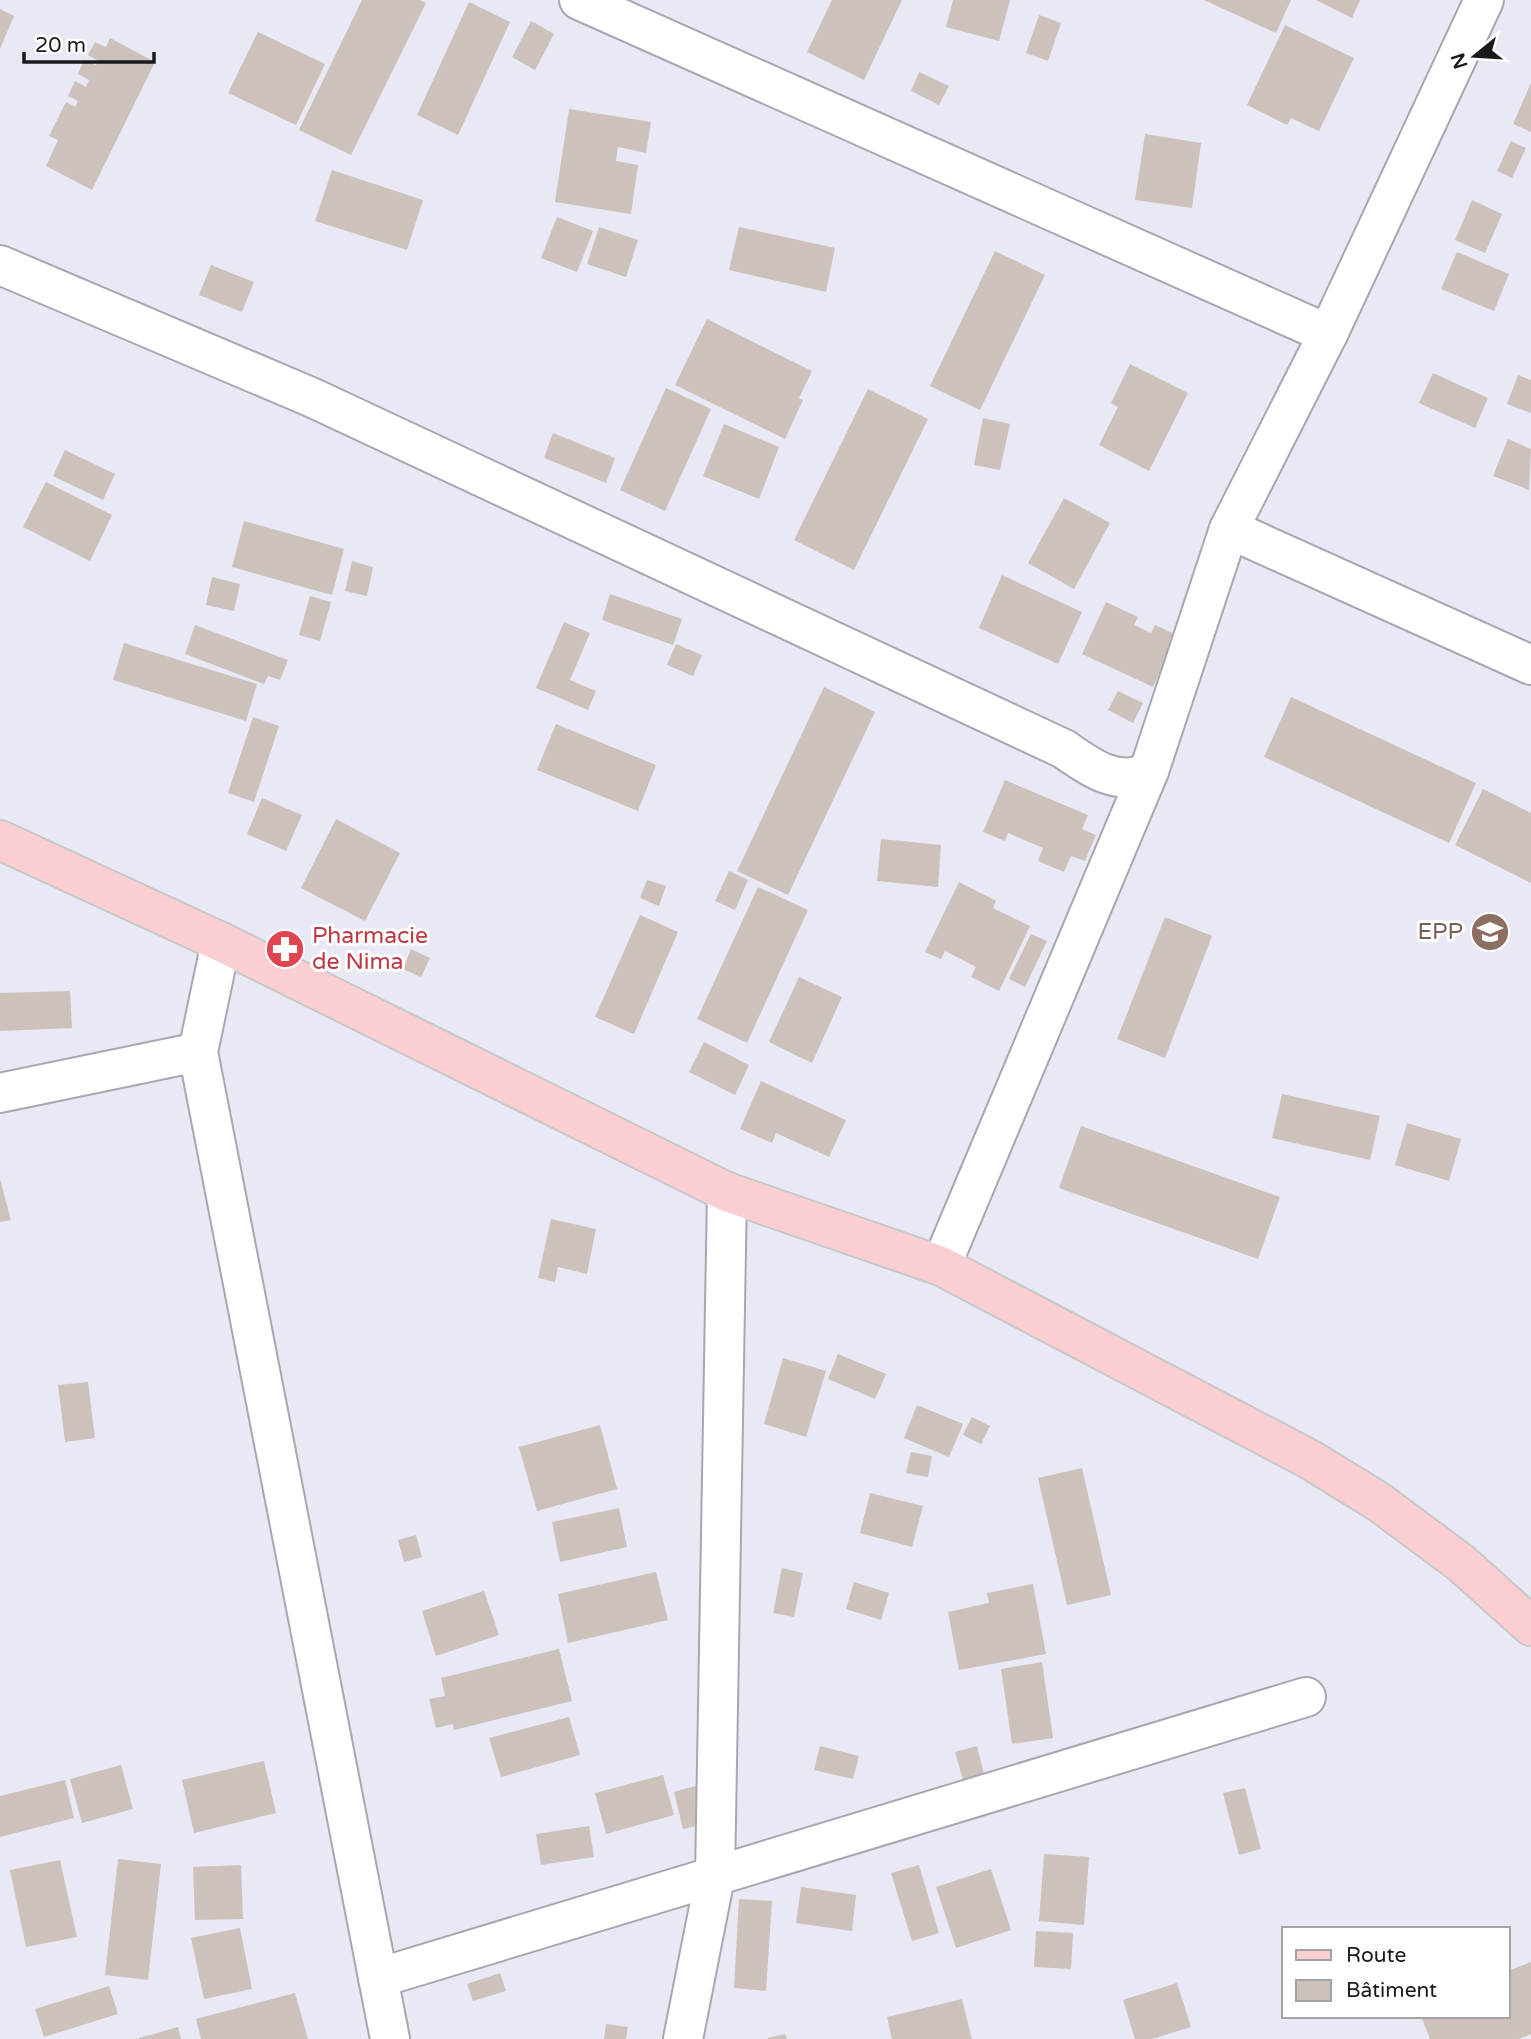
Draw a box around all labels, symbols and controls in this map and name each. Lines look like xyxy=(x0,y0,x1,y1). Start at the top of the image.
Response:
scale bar xyxy=(24,21,154,65)
north arrow xyxy=(1440,21,1510,91)
text: 20 m xyxy=(35,33,86,58)
text: N xyxy=(1447,50,1473,72)
school or university icon: EPP xyxy=(1469,911,1511,953)
place label: EPP xyxy=(1417,918,1463,946)
place label: Pharmacie de Nima xyxy=(312,922,428,976)
pharmacy icon: Pharmacie de Nima xyxy=(264,928,306,970)
legend xyxy=(1282,1927,1510,2018)
text: Route xyxy=(1346,1943,1406,1968)
text: Bâtiment xyxy=(1346,1978,1437,2003)

